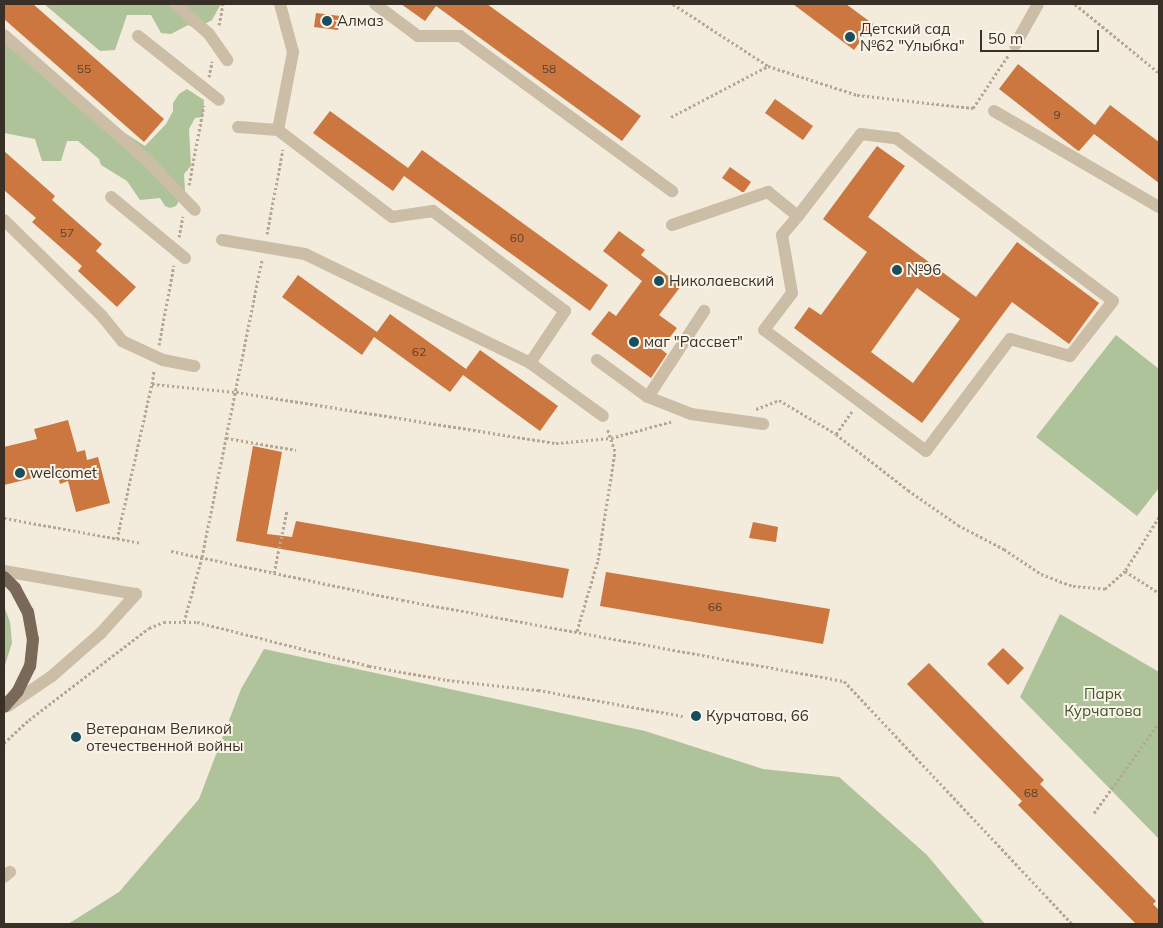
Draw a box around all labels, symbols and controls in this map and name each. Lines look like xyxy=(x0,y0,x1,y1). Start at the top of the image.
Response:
place label: Алмаз xyxy=(337,12,384,30)
marker: Алмаз xyxy=(321,15,333,27)
place label: Детский сад №62 "Улыбка" xyxy=(860,19,965,54)
scale bar xyxy=(983,20,1102,52)
text: 50 m xyxy=(988,29,1023,48)
marker: Детский сад №62 "Улыбка" xyxy=(844,31,856,43)
house number: 55 xyxy=(77,62,91,76)
house number: 58 xyxy=(542,62,556,76)
house number: 9 xyxy=(1053,108,1061,122)
house number: 57 xyxy=(60,226,74,240)
house number: 60 xyxy=(510,231,524,245)
place label: №96 xyxy=(907,261,941,279)
marker: №96 xyxy=(891,264,903,276)
place label: Николаевский xyxy=(669,272,774,290)
marker: Николаевский xyxy=(653,275,665,287)
place label: маг "Рассвет" xyxy=(644,333,743,351)
marker: маг "Рассвет" xyxy=(628,336,640,348)
house number: 62 xyxy=(412,345,426,359)
place label: welcomet xyxy=(30,464,97,482)
marker: welcomet xyxy=(14,467,26,479)
house number: 66 xyxy=(708,600,722,614)
park label: Парк Курчатова xyxy=(1064,684,1142,719)
place label: Курчатова, 66 xyxy=(706,707,809,725)
marker: Курчатова, 66 xyxy=(690,710,702,722)
place label: Ветеранам Великой отечественной войны xyxy=(86,719,243,754)
marker: Ветеранам Великой отечественной войны xyxy=(70,731,82,743)
house number: 68 xyxy=(1024,786,1038,800)

